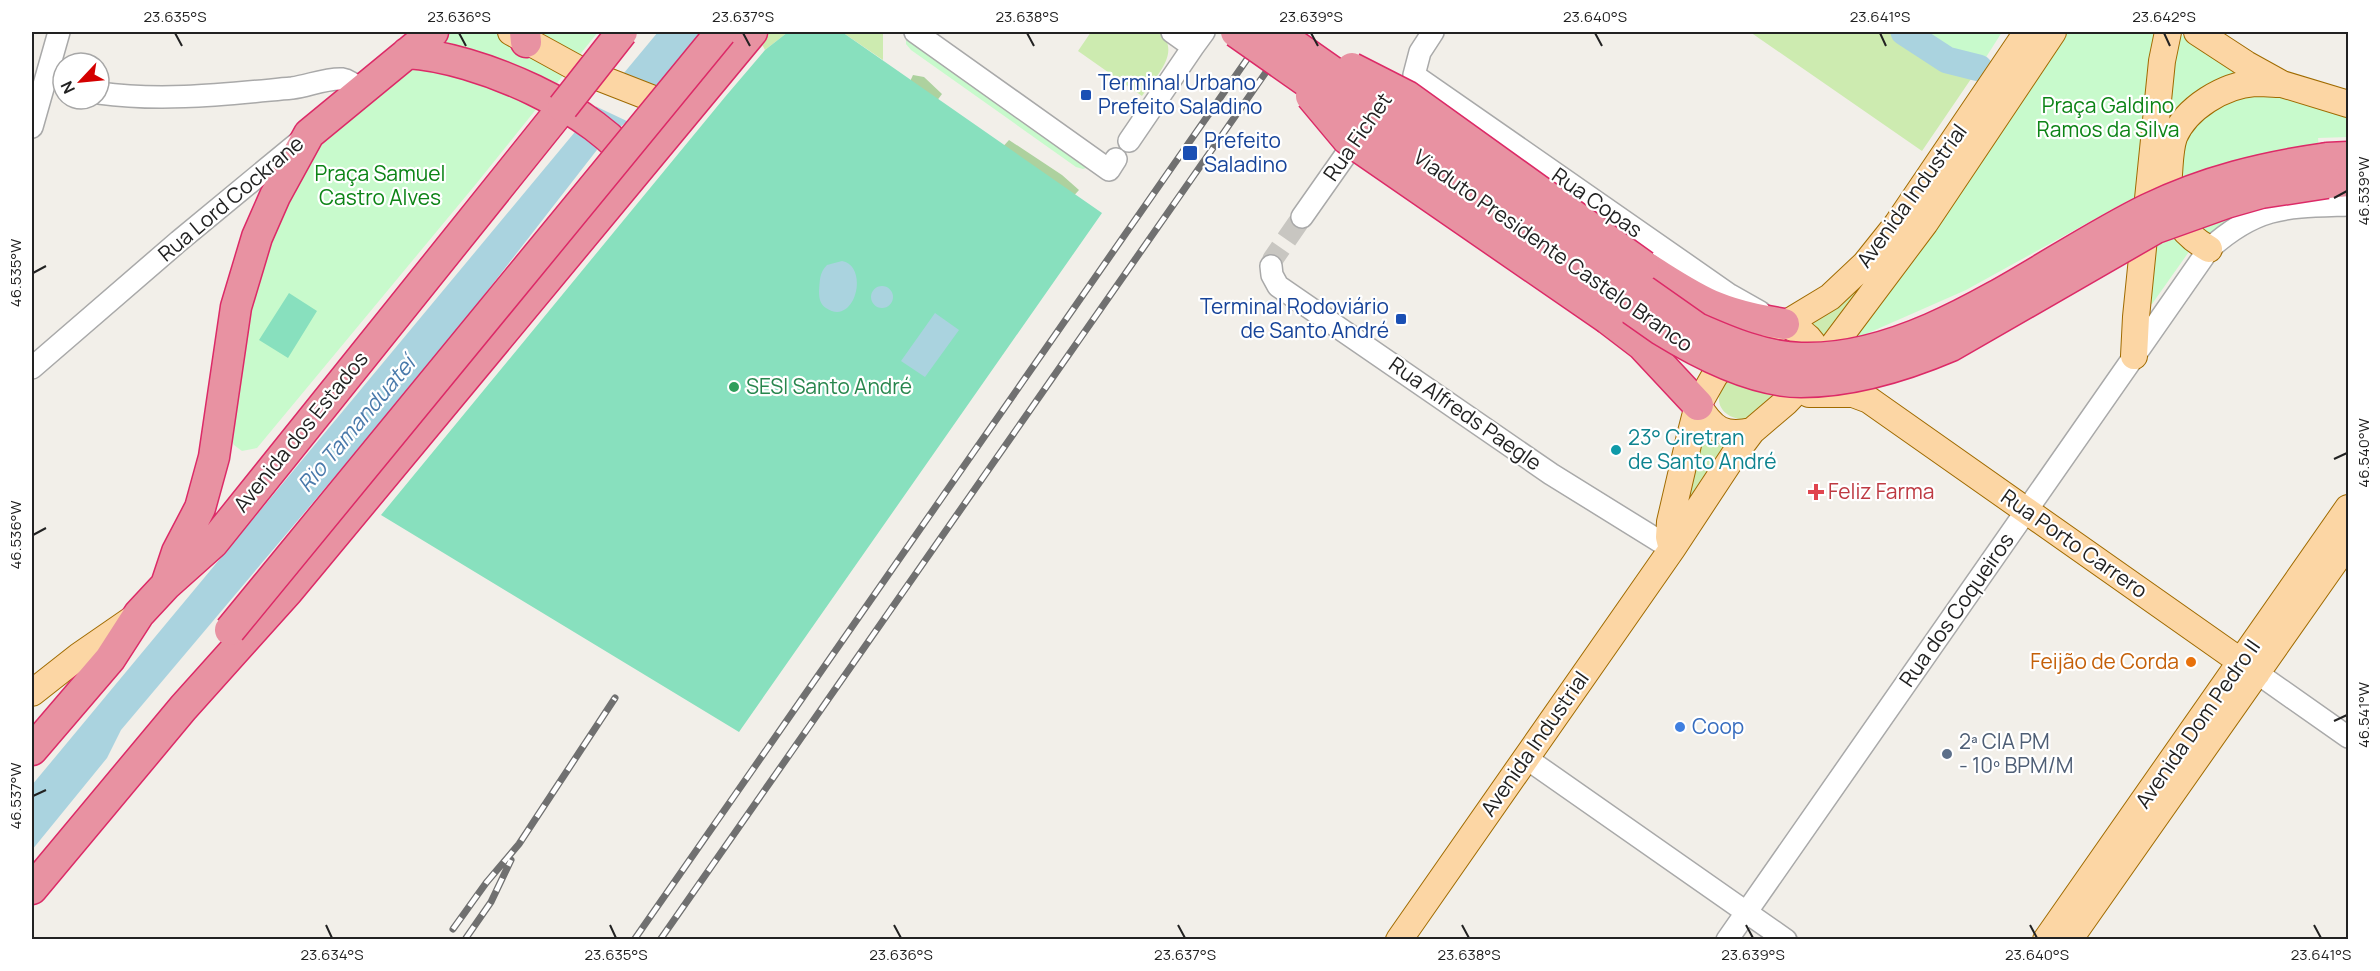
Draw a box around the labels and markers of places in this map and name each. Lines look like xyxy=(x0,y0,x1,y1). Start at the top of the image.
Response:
place label: Terminal Urbano Prefeito Saladino xyxy=(1098,68,1263,120)
marker: Terminal Urbano Prefeito Saladino xyxy=(1079,88,1093,102)
place label: Prefeito Saladino xyxy=(1204,126,1287,178)
marker: Prefeito Saladino xyxy=(1181,144,1199,162)
place label: Terminal Rodoviário de Santo André xyxy=(1200,292,1389,344)
marker: Terminal Rodoviário de Santo André xyxy=(1394,312,1408,326)
place label: SESI Santo André xyxy=(746,372,912,400)
marker: SESI Santo André xyxy=(727,380,741,394)
place label: 23° Ciretran de Santo André xyxy=(1628,423,1777,475)
marker: 23° Ciretran de Santo André xyxy=(1609,443,1623,457)
place label: Feliz Farma xyxy=(1828,477,1935,505)
marker: Feliz Farma xyxy=(1809,485,1823,499)
place label: Feijão de Corda xyxy=(2030,647,2179,675)
marker: Feijão de Corda xyxy=(2184,655,2198,669)
place label: Coop xyxy=(1692,712,1744,740)
marker: Coop xyxy=(1673,720,1687,734)
place label: 2ª CIA PM - 10º BPM/M xyxy=(1959,727,2073,779)
marker: 2ª CIA PM - 10º BPM/M xyxy=(1940,747,1954,761)

